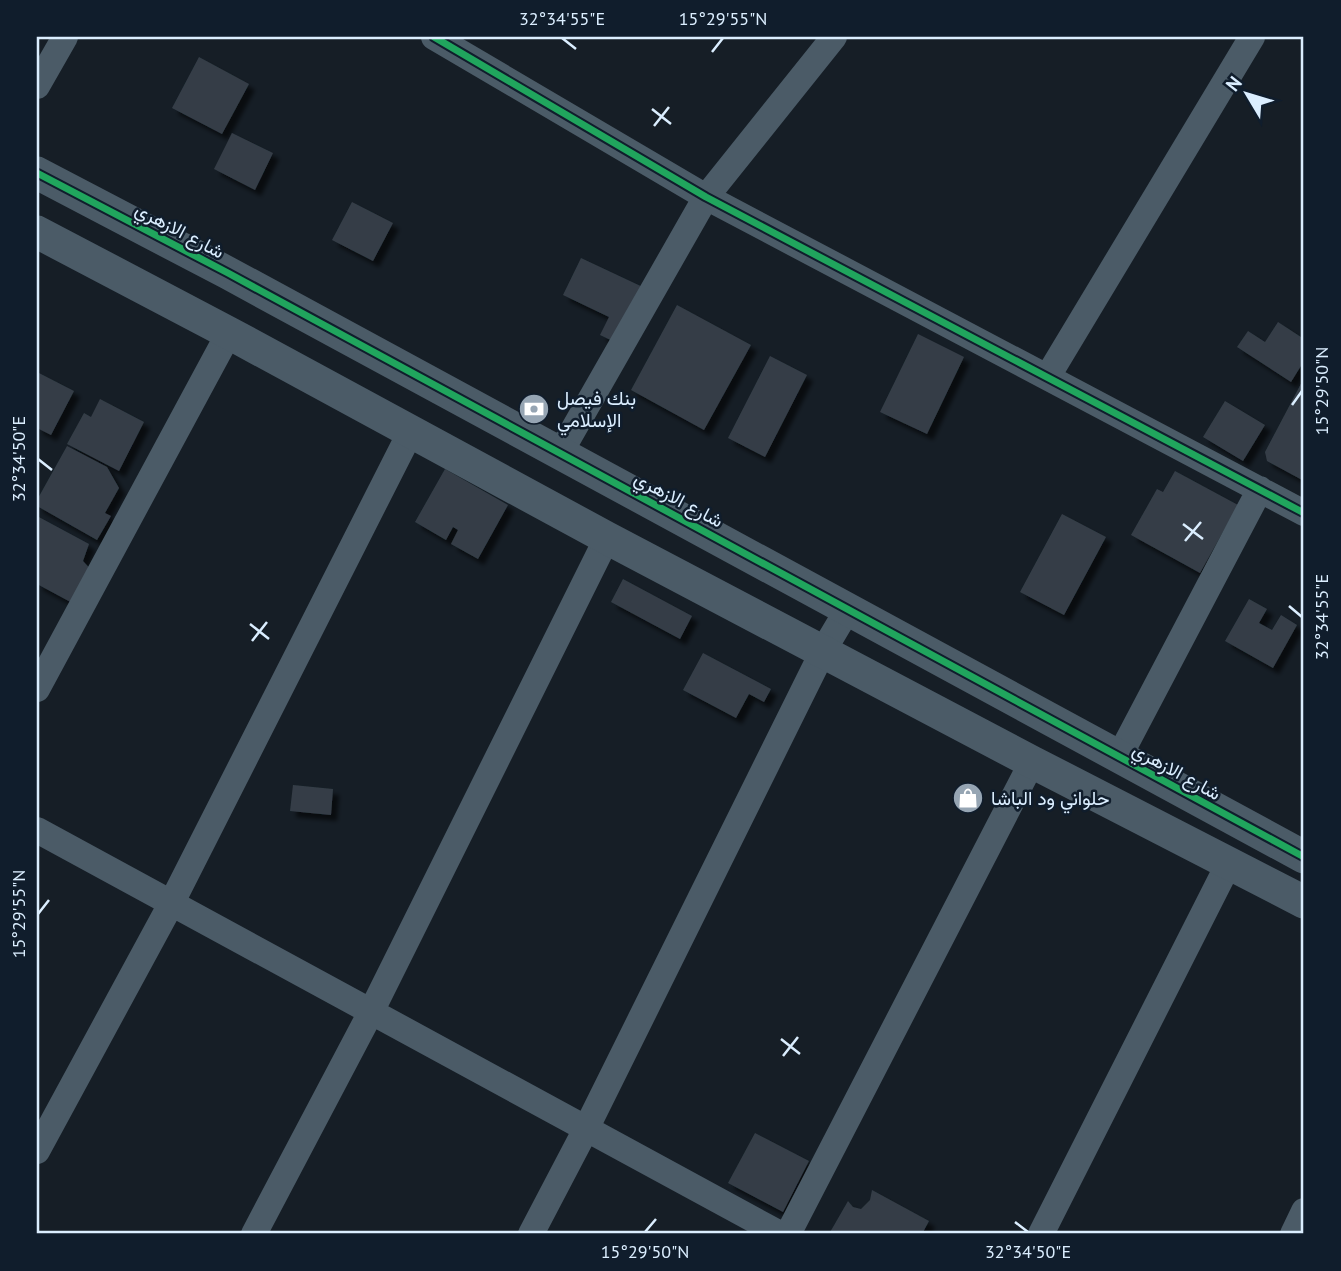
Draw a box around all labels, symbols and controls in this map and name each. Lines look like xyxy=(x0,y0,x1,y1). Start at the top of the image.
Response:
text: 32°34'55"E xyxy=(519,7,605,30)
text: 15°29'55"N xyxy=(679,7,767,30)
north arrow xyxy=(1212,60,1282,130)
text: N xyxy=(1220,71,1247,96)
street label: شارع الازهري xyxy=(129,197,229,267)
text: 15°29'50"N xyxy=(1310,347,1333,435)
place label: بنك فيصل الإسلامي xyxy=(557,386,636,436)
bank icon: بنك فيصل الإسلامي xyxy=(517,392,551,426)
text: 32°34'50"E xyxy=(7,416,30,502)
street label: شارع الازهري xyxy=(628,466,728,536)
text: 32°34'55"E xyxy=(1310,574,1333,660)
street label: شارع الازهري xyxy=(1127,737,1225,809)
shop icon: حلواني ود الباشا xyxy=(951,781,985,815)
place label: حلواني ود الباشا xyxy=(991,786,1109,814)
text: 15°29'55"N xyxy=(7,870,30,958)
text: 15°29'50"N xyxy=(601,1240,689,1263)
text: 32°34'50"E xyxy=(985,1240,1071,1263)

